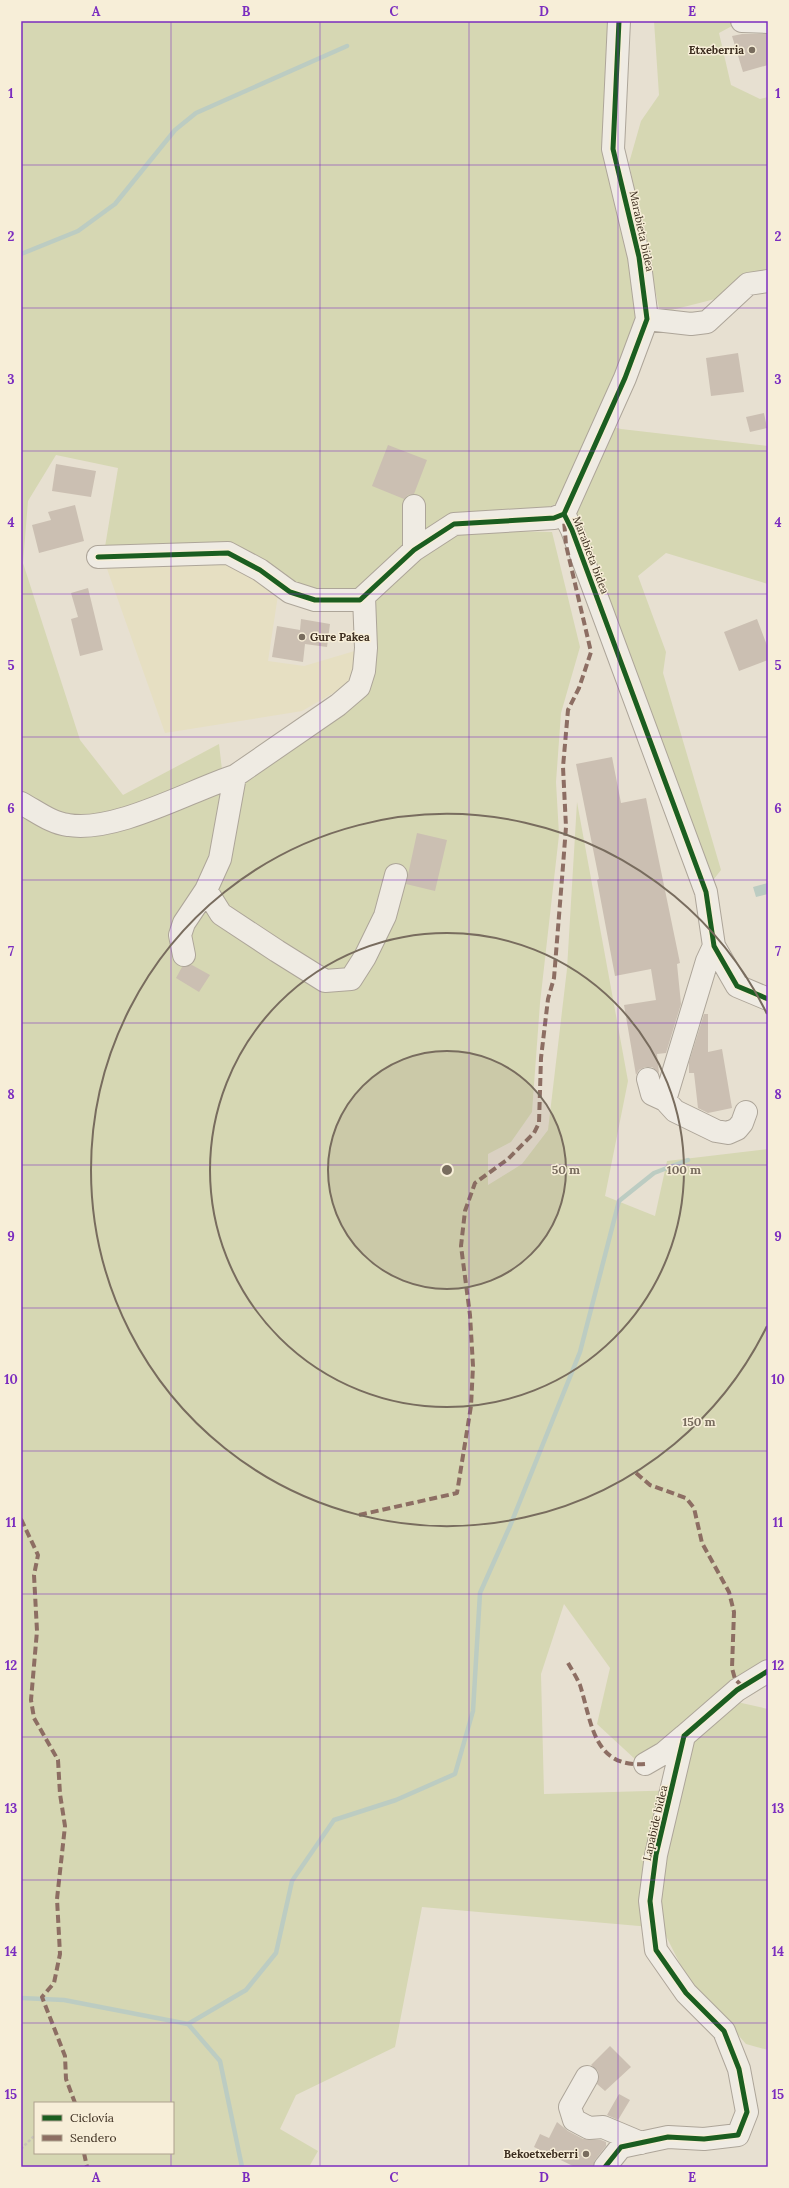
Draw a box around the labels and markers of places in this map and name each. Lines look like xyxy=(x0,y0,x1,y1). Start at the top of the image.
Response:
place label: Etxeberria xyxy=(689,43,744,57)
marker: Etxeberria xyxy=(747,45,757,55)
place label: Gure Pakea xyxy=(310,630,370,644)
marker: Gure Pakea xyxy=(297,632,307,642)
centre of rings xyxy=(440,1163,454,1177)
place label: Bekoetxeberri xyxy=(504,2147,578,2161)
marker: Bekoetxeberri xyxy=(581,2149,591,2159)

